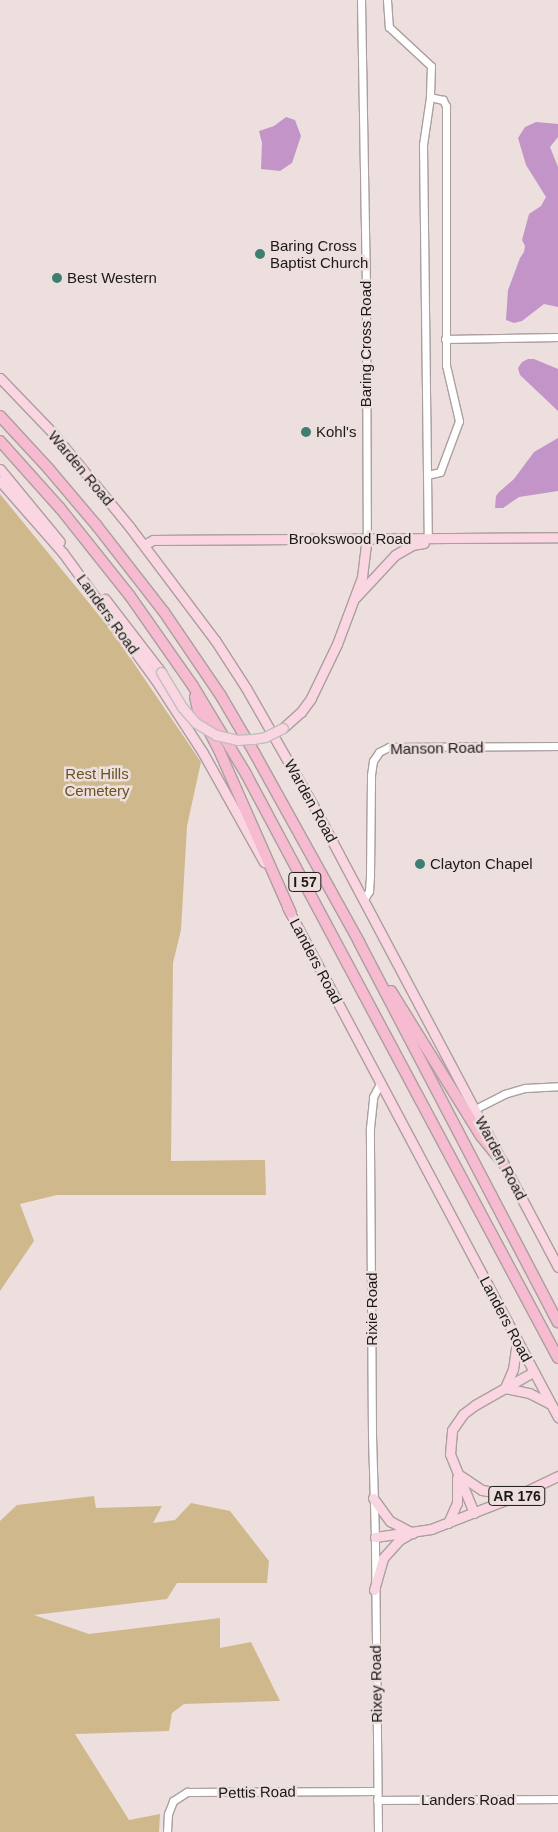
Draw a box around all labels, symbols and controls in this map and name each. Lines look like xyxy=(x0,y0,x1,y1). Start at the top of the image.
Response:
place label: Baring Cross Baptist Church xyxy=(270,236,368,271)
marker: Baring Cross Baptist Church xyxy=(254,248,266,260)
place label: Best Western xyxy=(67,269,157,287)
marker: Best Western xyxy=(51,272,63,284)
street label: Baring Cross Road xyxy=(357,281,375,407)
place label: Kohl's xyxy=(316,423,356,441)
marker: Kohl's xyxy=(300,426,312,438)
street label: Warden Road xyxy=(45,427,117,509)
street label: Brookswood Road xyxy=(289,530,411,548)
street label: Landers Road xyxy=(73,571,143,657)
street label: Manson Road xyxy=(390,738,484,758)
street label: Warden Road xyxy=(281,756,341,846)
park label: Rest Hills Cemetery xyxy=(64,764,130,799)
place label: Clayton Chapel xyxy=(430,855,533,873)
marker: Clayton Chapel xyxy=(414,858,426,870)
road number: I 57 xyxy=(288,870,322,894)
street label: Landers Road xyxy=(286,915,346,1007)
street label: Warden Road xyxy=(471,1113,531,1203)
street label: Rixie Road xyxy=(363,1272,381,1346)
street label: Landers Road xyxy=(476,1273,536,1365)
road number: AR 176 xyxy=(488,1484,546,1508)
street label: Rixey Road xyxy=(366,1645,386,1723)
street label: Pettis Road xyxy=(218,1782,296,1802)
street label: Landers Road xyxy=(421,1791,515,1809)

